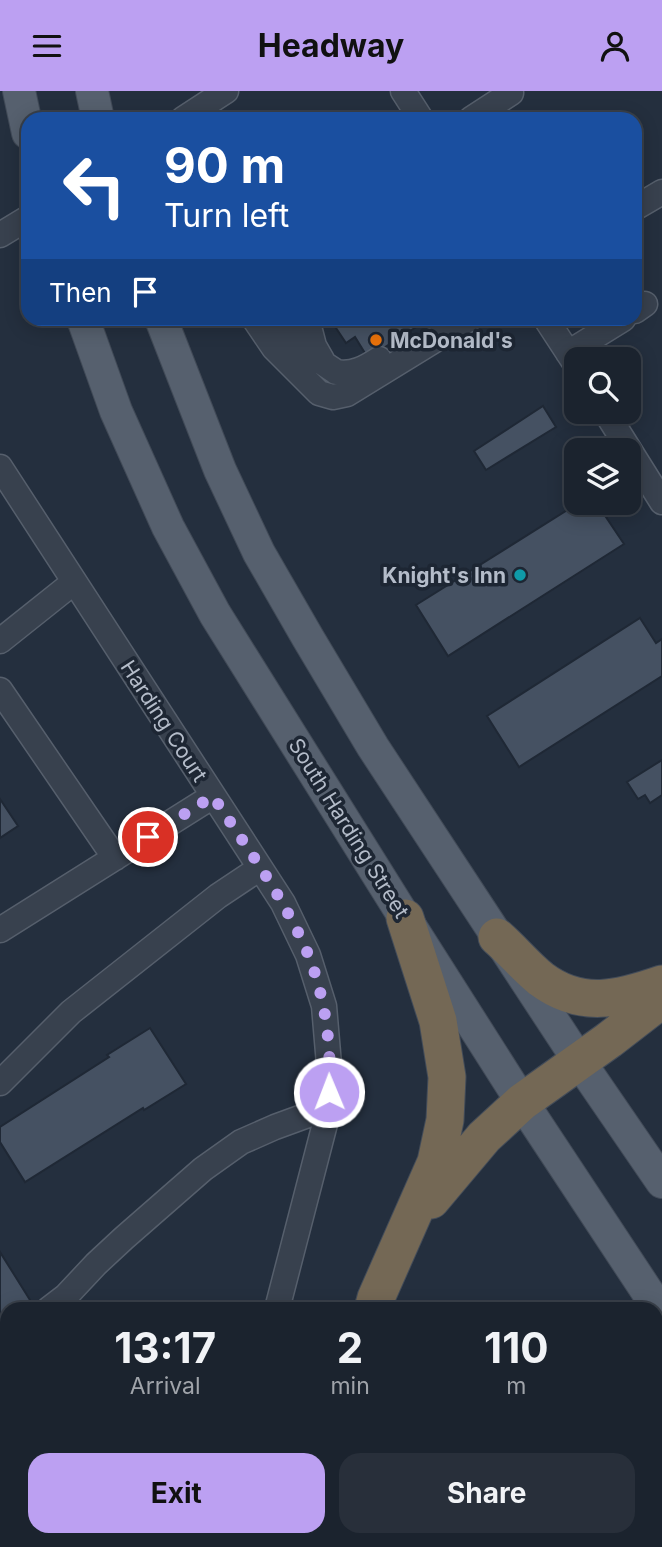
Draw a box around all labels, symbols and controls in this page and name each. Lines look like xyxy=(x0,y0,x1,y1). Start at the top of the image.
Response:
text: Headway xyxy=(258,26,404,65)
icon: menu xyxy=(28,27,66,65)
icon: person xyxy=(596,27,634,65)
text: 90 m xyxy=(164,136,285,195)
icon: left xyxy=(49,140,140,231)
text: Turn left xyxy=(164,196,289,235)
icon: arrive xyxy=(126,273,164,311)
text: Then xyxy=(49,277,112,308)
place label: McDonald's xyxy=(390,328,513,353)
marker: McDonald's xyxy=(368,332,384,348)
map controls xyxy=(564,347,641,515)
button: search xyxy=(564,347,641,424)
button: layers xyxy=(564,438,641,515)
place label: Knight's Inn xyxy=(382,563,506,588)
marker: Knight's Inn xyxy=(512,567,528,583)
street label: Harding Court xyxy=(116,656,213,786)
street label: South Harding Street xyxy=(284,734,415,923)
pin xyxy=(118,807,178,867)
icon: arrive xyxy=(129,818,167,856)
position arrow xyxy=(292,1055,366,1129)
text: 13:17 xyxy=(114,1322,216,1373)
text: 2 xyxy=(337,1322,363,1373)
text: 110 xyxy=(484,1322,549,1373)
text: Arrival xyxy=(130,1372,201,1400)
text: min xyxy=(330,1372,370,1400)
text: m xyxy=(506,1372,526,1400)
button: Exit xyxy=(28,1453,325,1533)
button: Share xyxy=(339,1453,635,1533)

